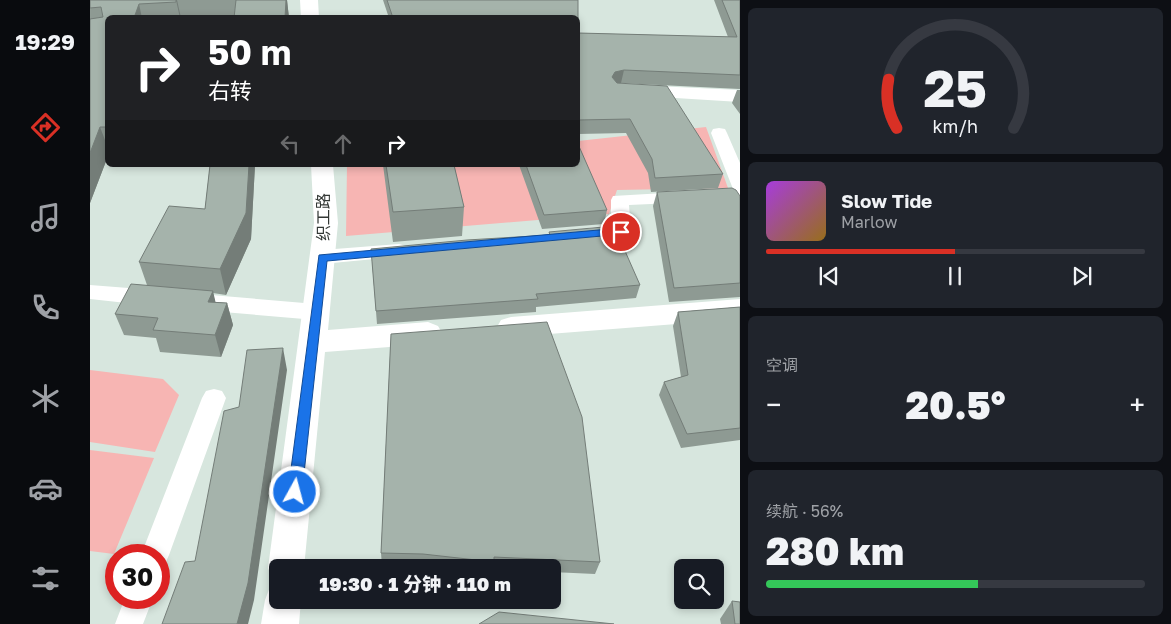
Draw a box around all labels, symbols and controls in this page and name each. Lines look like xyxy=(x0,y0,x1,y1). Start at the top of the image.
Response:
text: 19:29 xyxy=(15,28,75,55)
text: 50 m xyxy=(208,31,291,73)
icon: right xyxy=(125,35,190,100)
text: 25 xyxy=(924,56,987,118)
text: 右转 xyxy=(208,77,252,104)
icon: directions xyxy=(28,110,63,145)
text: km/h xyxy=(933,115,978,137)
icon: left xyxy=(276,130,304,158)
icon: ahead xyxy=(329,130,357,158)
icon: right xyxy=(382,130,410,158)
text: Slow Tide xyxy=(841,189,932,212)
street label: 织工路 xyxy=(313,193,333,241)
icon: music xyxy=(28,200,63,235)
pin xyxy=(600,211,642,253)
text: Marlow xyxy=(841,212,897,232)
icon: arrive xyxy=(607,218,635,246)
icon: previous xyxy=(815,262,843,290)
icon: pause xyxy=(941,262,969,290)
icon: next xyxy=(1068,262,1096,290)
icon: phone xyxy=(28,290,63,325)
text: 空调 xyxy=(766,355,798,375)
icon: climate xyxy=(28,381,63,416)
text: 20.5° xyxy=(906,382,1005,427)
text: − xyxy=(766,388,781,421)
text: + xyxy=(1130,388,1145,421)
position arrow xyxy=(268,465,320,517)
icon: car xyxy=(28,471,63,506)
text: 续航 · 56% xyxy=(766,501,843,521)
text: 280 km xyxy=(766,528,904,573)
speed limit sign: 30 xyxy=(105,544,170,609)
map controls xyxy=(674,559,724,609)
button: search xyxy=(674,559,724,609)
icon: filters xyxy=(28,561,63,596)
text: 19:30 · 1 分钟 · 110 m xyxy=(319,572,511,595)

